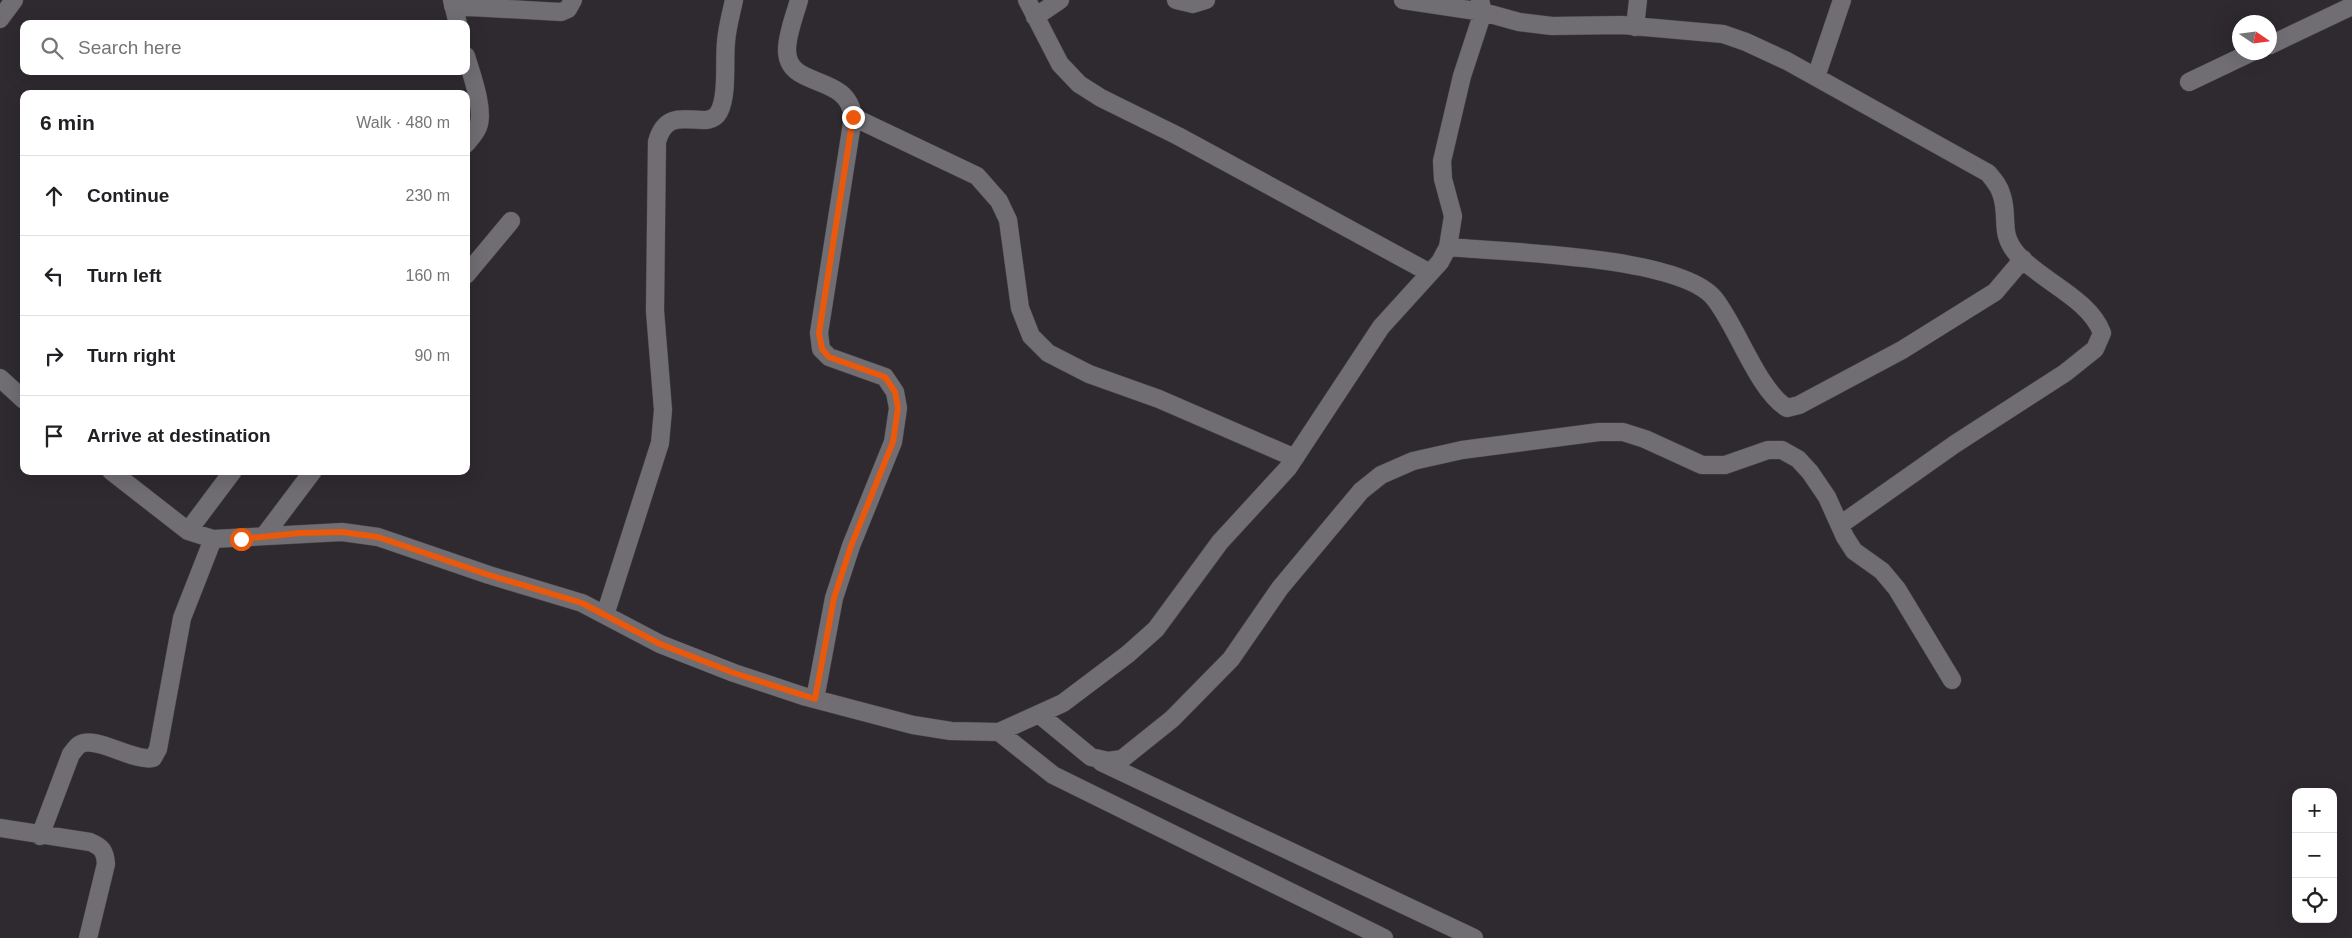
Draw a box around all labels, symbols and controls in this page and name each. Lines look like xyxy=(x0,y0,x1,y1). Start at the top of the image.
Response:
north arrow xyxy=(2232,15,2277,60)
search box xyxy=(20,20,470,75)
icon: search xyxy=(38,34,66,62)
text: Search here xyxy=(78,37,182,58)
route end xyxy=(842,106,865,129)
text: 6 min xyxy=(40,111,95,134)
text: Walk · 480 m xyxy=(356,114,450,131)
icon: ahead xyxy=(40,182,68,210)
text: Continue xyxy=(87,185,169,206)
text: 230 m xyxy=(406,187,450,204)
icon: left xyxy=(40,262,68,290)
text: Turn left xyxy=(87,265,162,286)
text: 160 m xyxy=(406,267,450,284)
icon: right xyxy=(40,342,68,370)
text: Turn right xyxy=(87,345,175,366)
text: 90 m xyxy=(414,347,450,364)
icon: arrive xyxy=(40,422,68,450)
text: Arrive at destination xyxy=(87,425,271,446)
route start xyxy=(230,528,253,551)
map controls xyxy=(2292,788,2337,923)
button: + xyxy=(2292,788,2337,833)
button: − xyxy=(2292,833,2337,878)
button: locate xyxy=(2292,878,2337,923)

